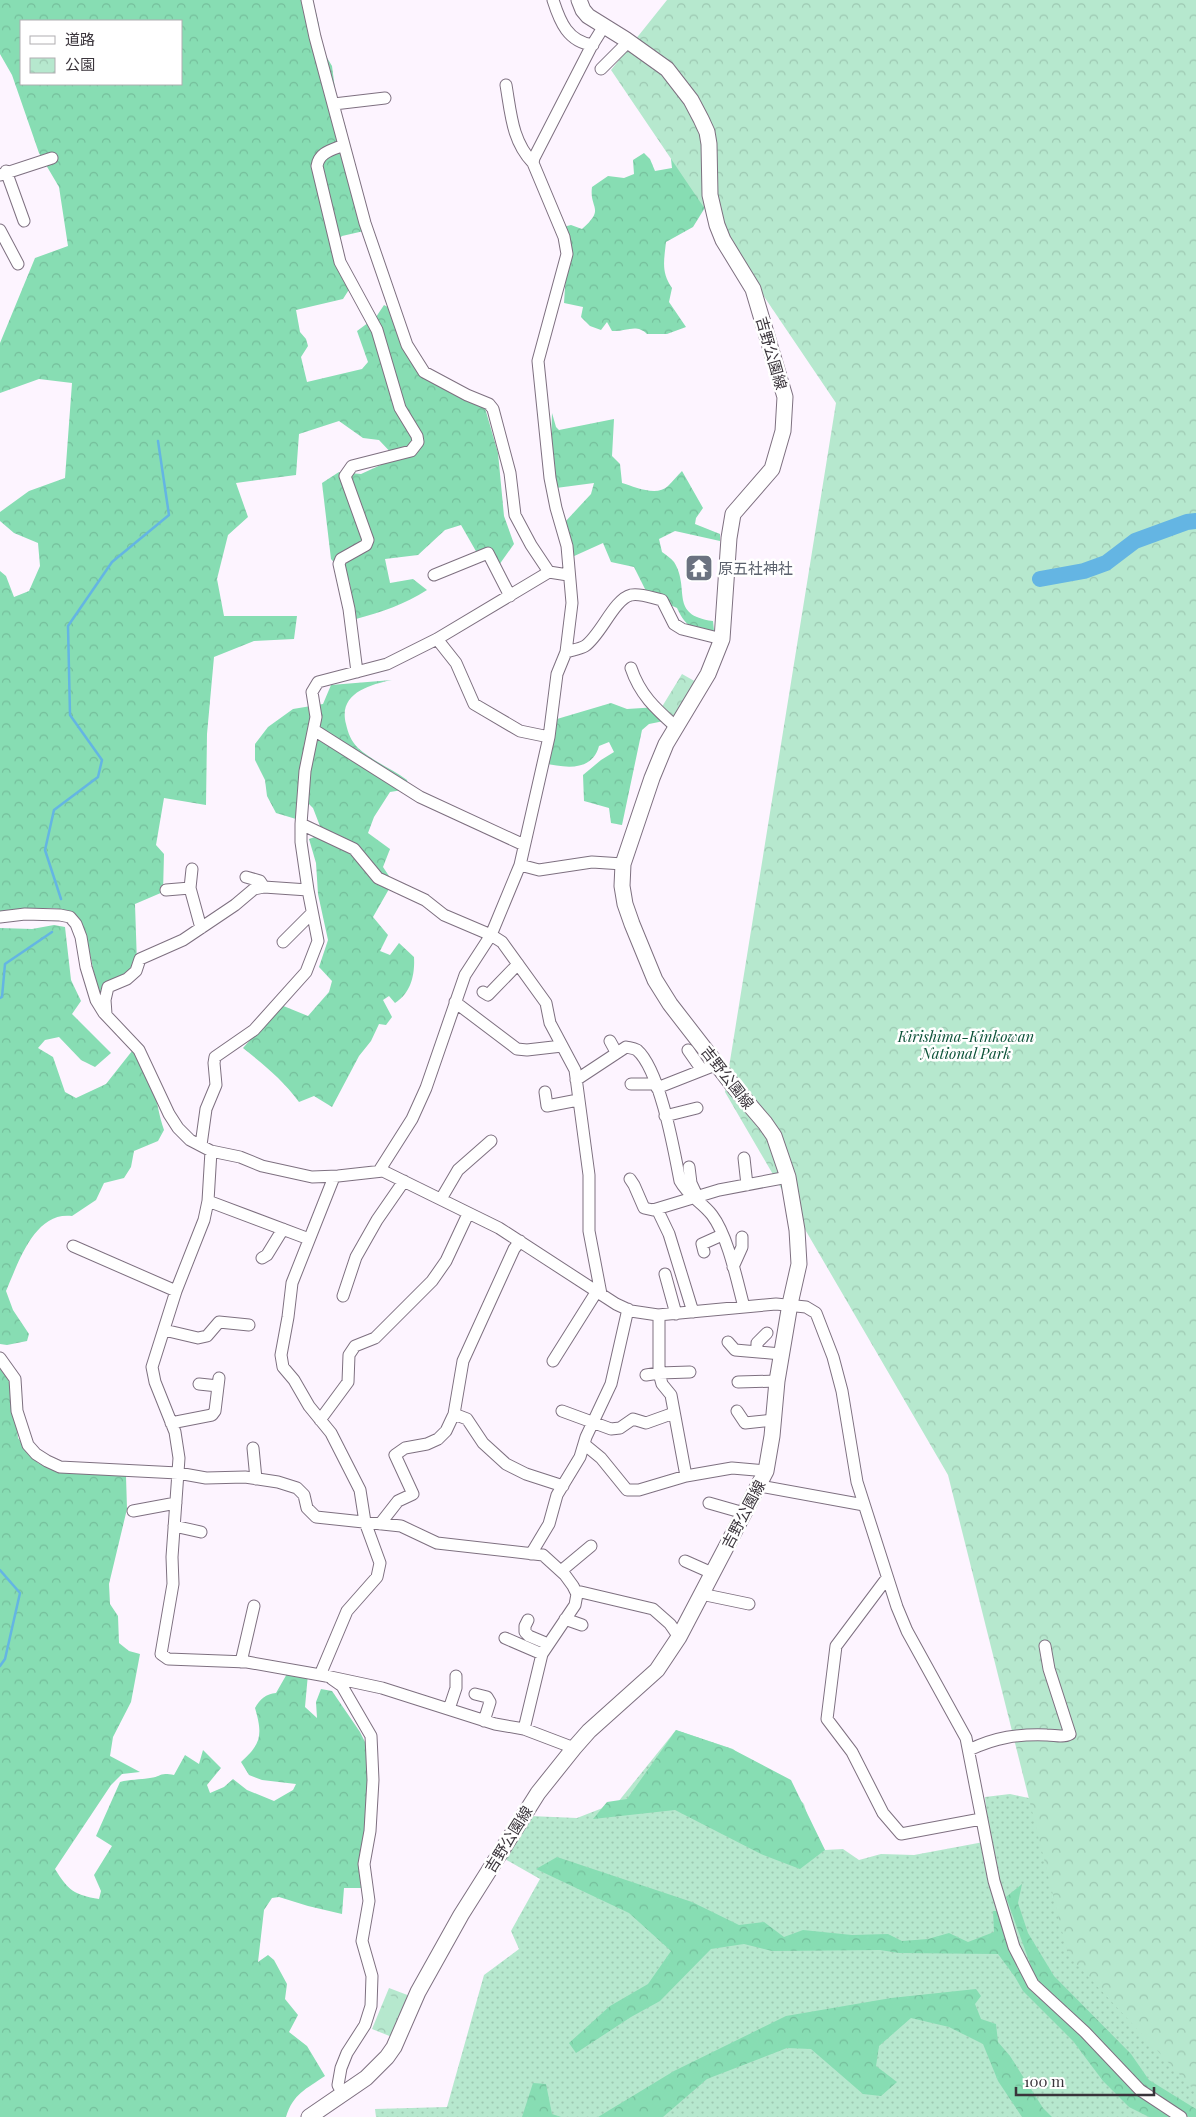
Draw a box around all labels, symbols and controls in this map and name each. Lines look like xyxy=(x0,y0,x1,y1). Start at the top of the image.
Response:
legend xyxy=(20,20,182,85)
text: 道路 xyxy=(65,29,95,49)
text: 公園 xyxy=(65,54,95,74)
street label: 吉野公園線 xyxy=(752,314,792,392)
temple icon: 原五社神社 xyxy=(684,553,714,583)
place label: 原五社神社 xyxy=(718,558,793,578)
park label: Kirishima-Kinkowan National Park xyxy=(897,1026,1034,1063)
street label: 吉野公園線 xyxy=(697,1041,759,1113)
street label: 吉野公園線 xyxy=(717,1476,769,1552)
street label: 吉野公園線 xyxy=(480,1802,536,1876)
scale bar xyxy=(1016,2064,1154,2096)
text: 100 m xyxy=(1024,2071,1065,2091)

